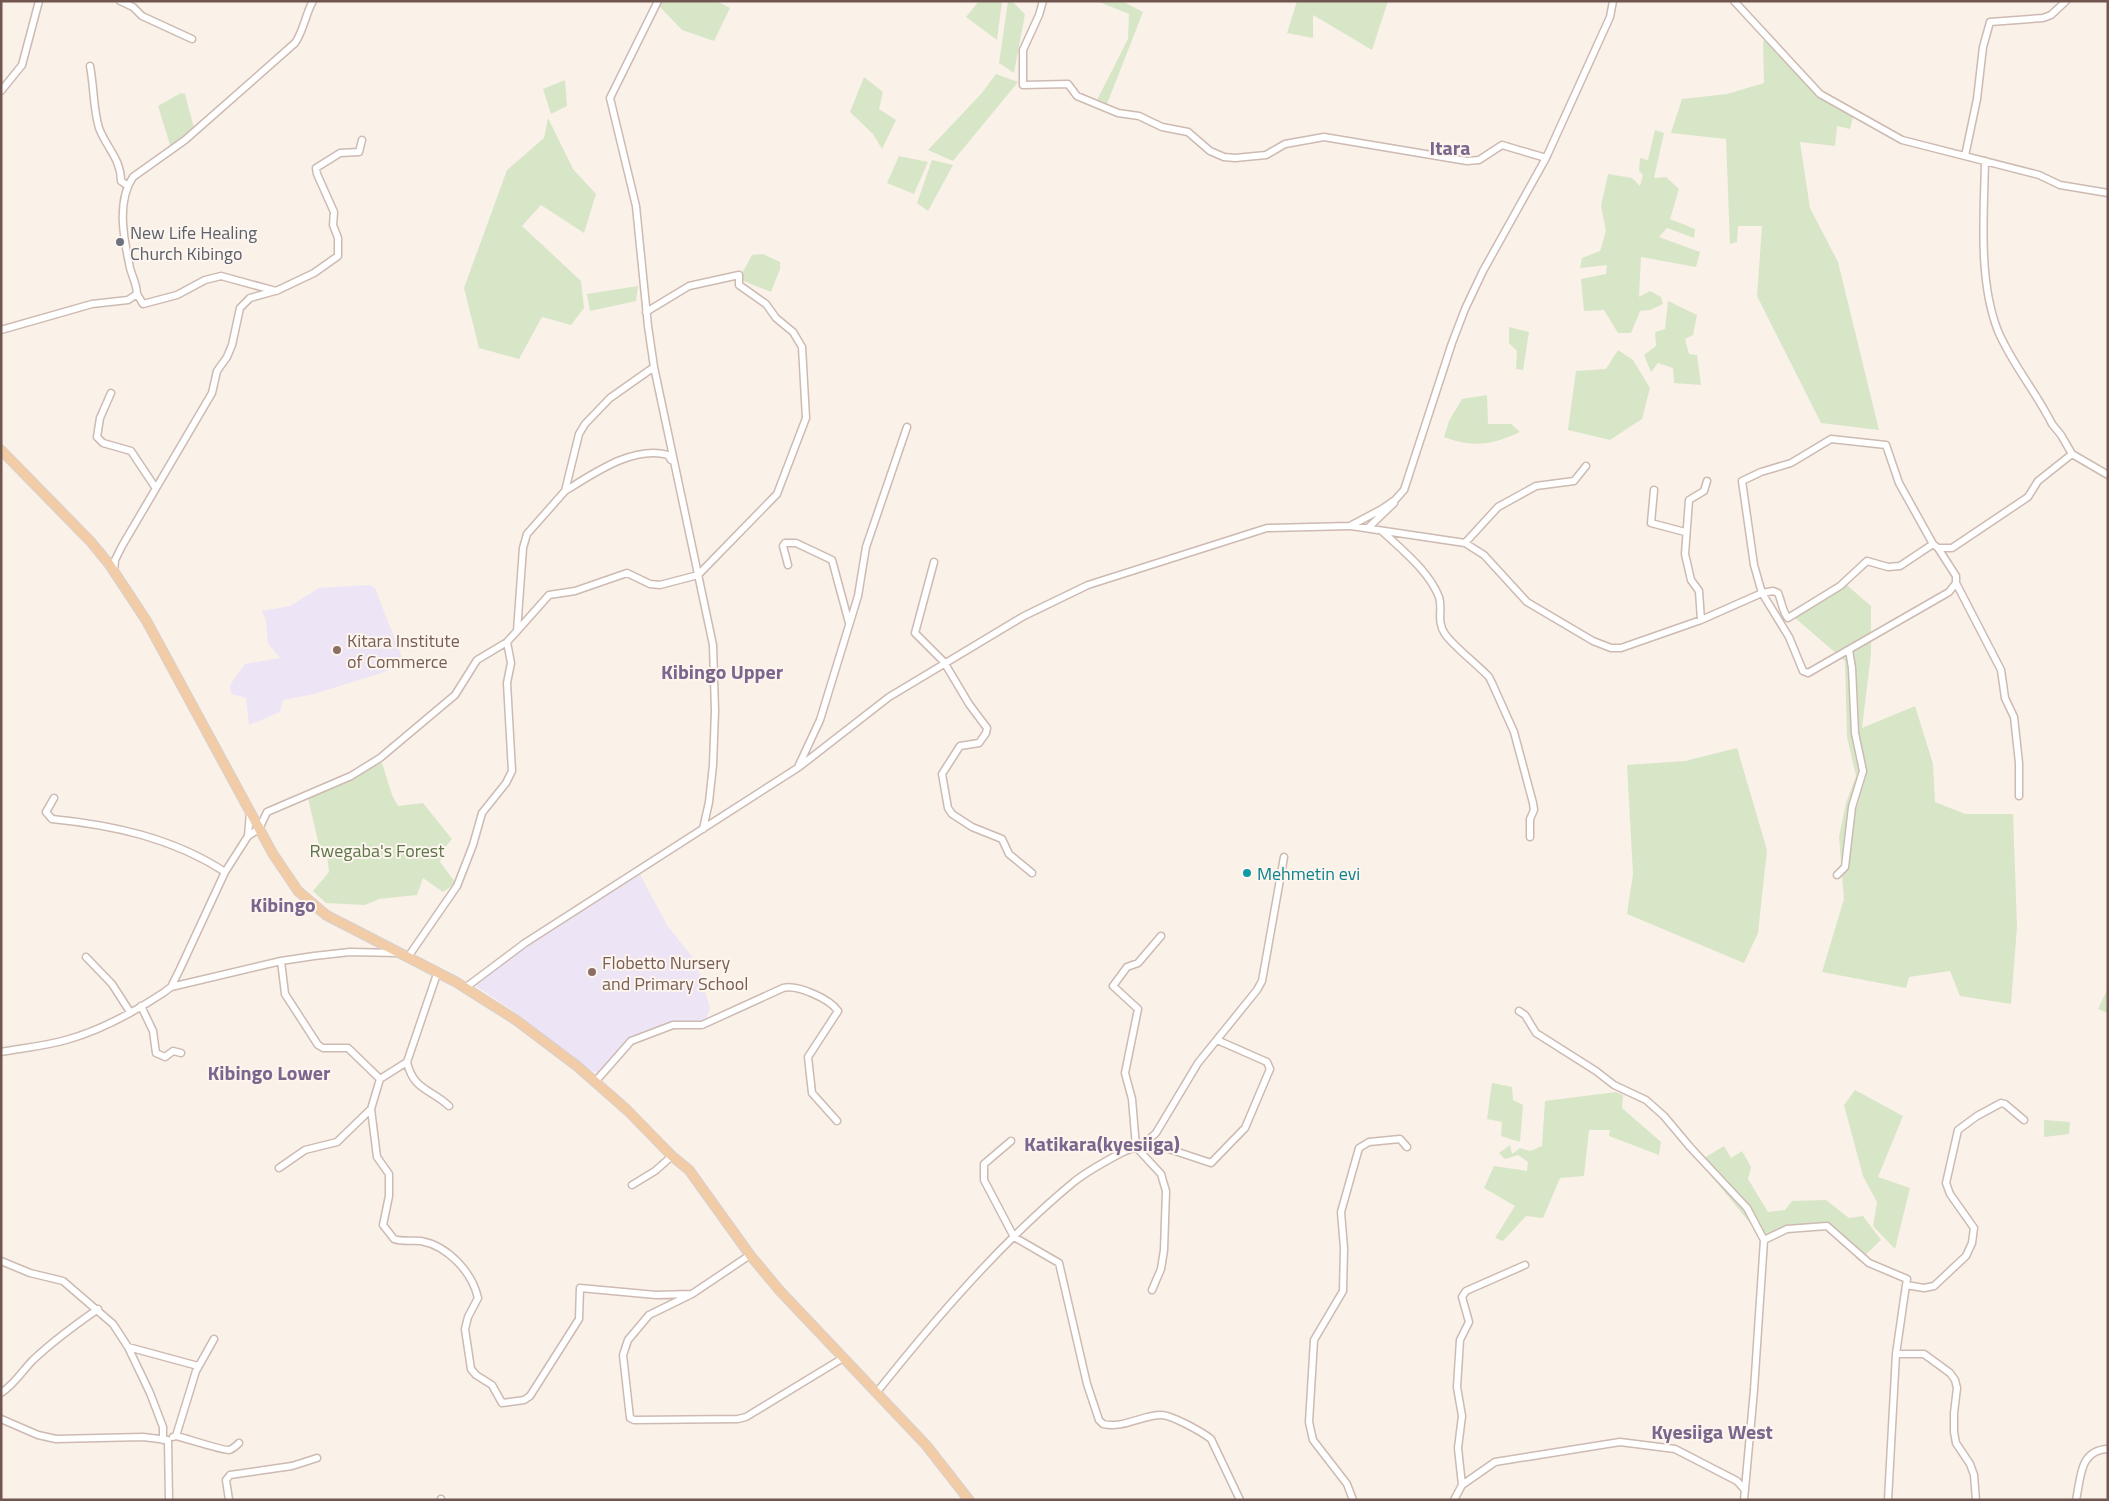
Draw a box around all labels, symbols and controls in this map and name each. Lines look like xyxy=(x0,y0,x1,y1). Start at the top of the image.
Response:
district label: Itara xyxy=(1430,132,1470,163)
place label: New Life Healing Church Kibingo xyxy=(130,219,257,267)
marker: New Life Healing Church Kibingo xyxy=(114,236,126,248)
place label: Kitara Institute of Commerce xyxy=(347,627,460,675)
marker: Kitara Institute of Commerce xyxy=(331,644,343,656)
district label: Kibingo Upper xyxy=(661,656,784,687)
park label: Rwegaba's Forest xyxy=(310,837,445,864)
place label: Mehmetin evi xyxy=(1257,860,1360,887)
marker: Mehmetin evi xyxy=(1241,867,1253,879)
district label: Kibingo xyxy=(250,889,316,920)
place label: Flobetto Nursery and Primary School xyxy=(602,949,748,997)
marker: Flobetto Nursery and Primary School xyxy=(586,966,598,978)
district label: Kibingo Lower xyxy=(208,1057,331,1088)
district label: Katikara(kyesiiga) xyxy=(1024,1128,1180,1159)
district label: Kyesiiga West xyxy=(1651,1416,1773,1447)

